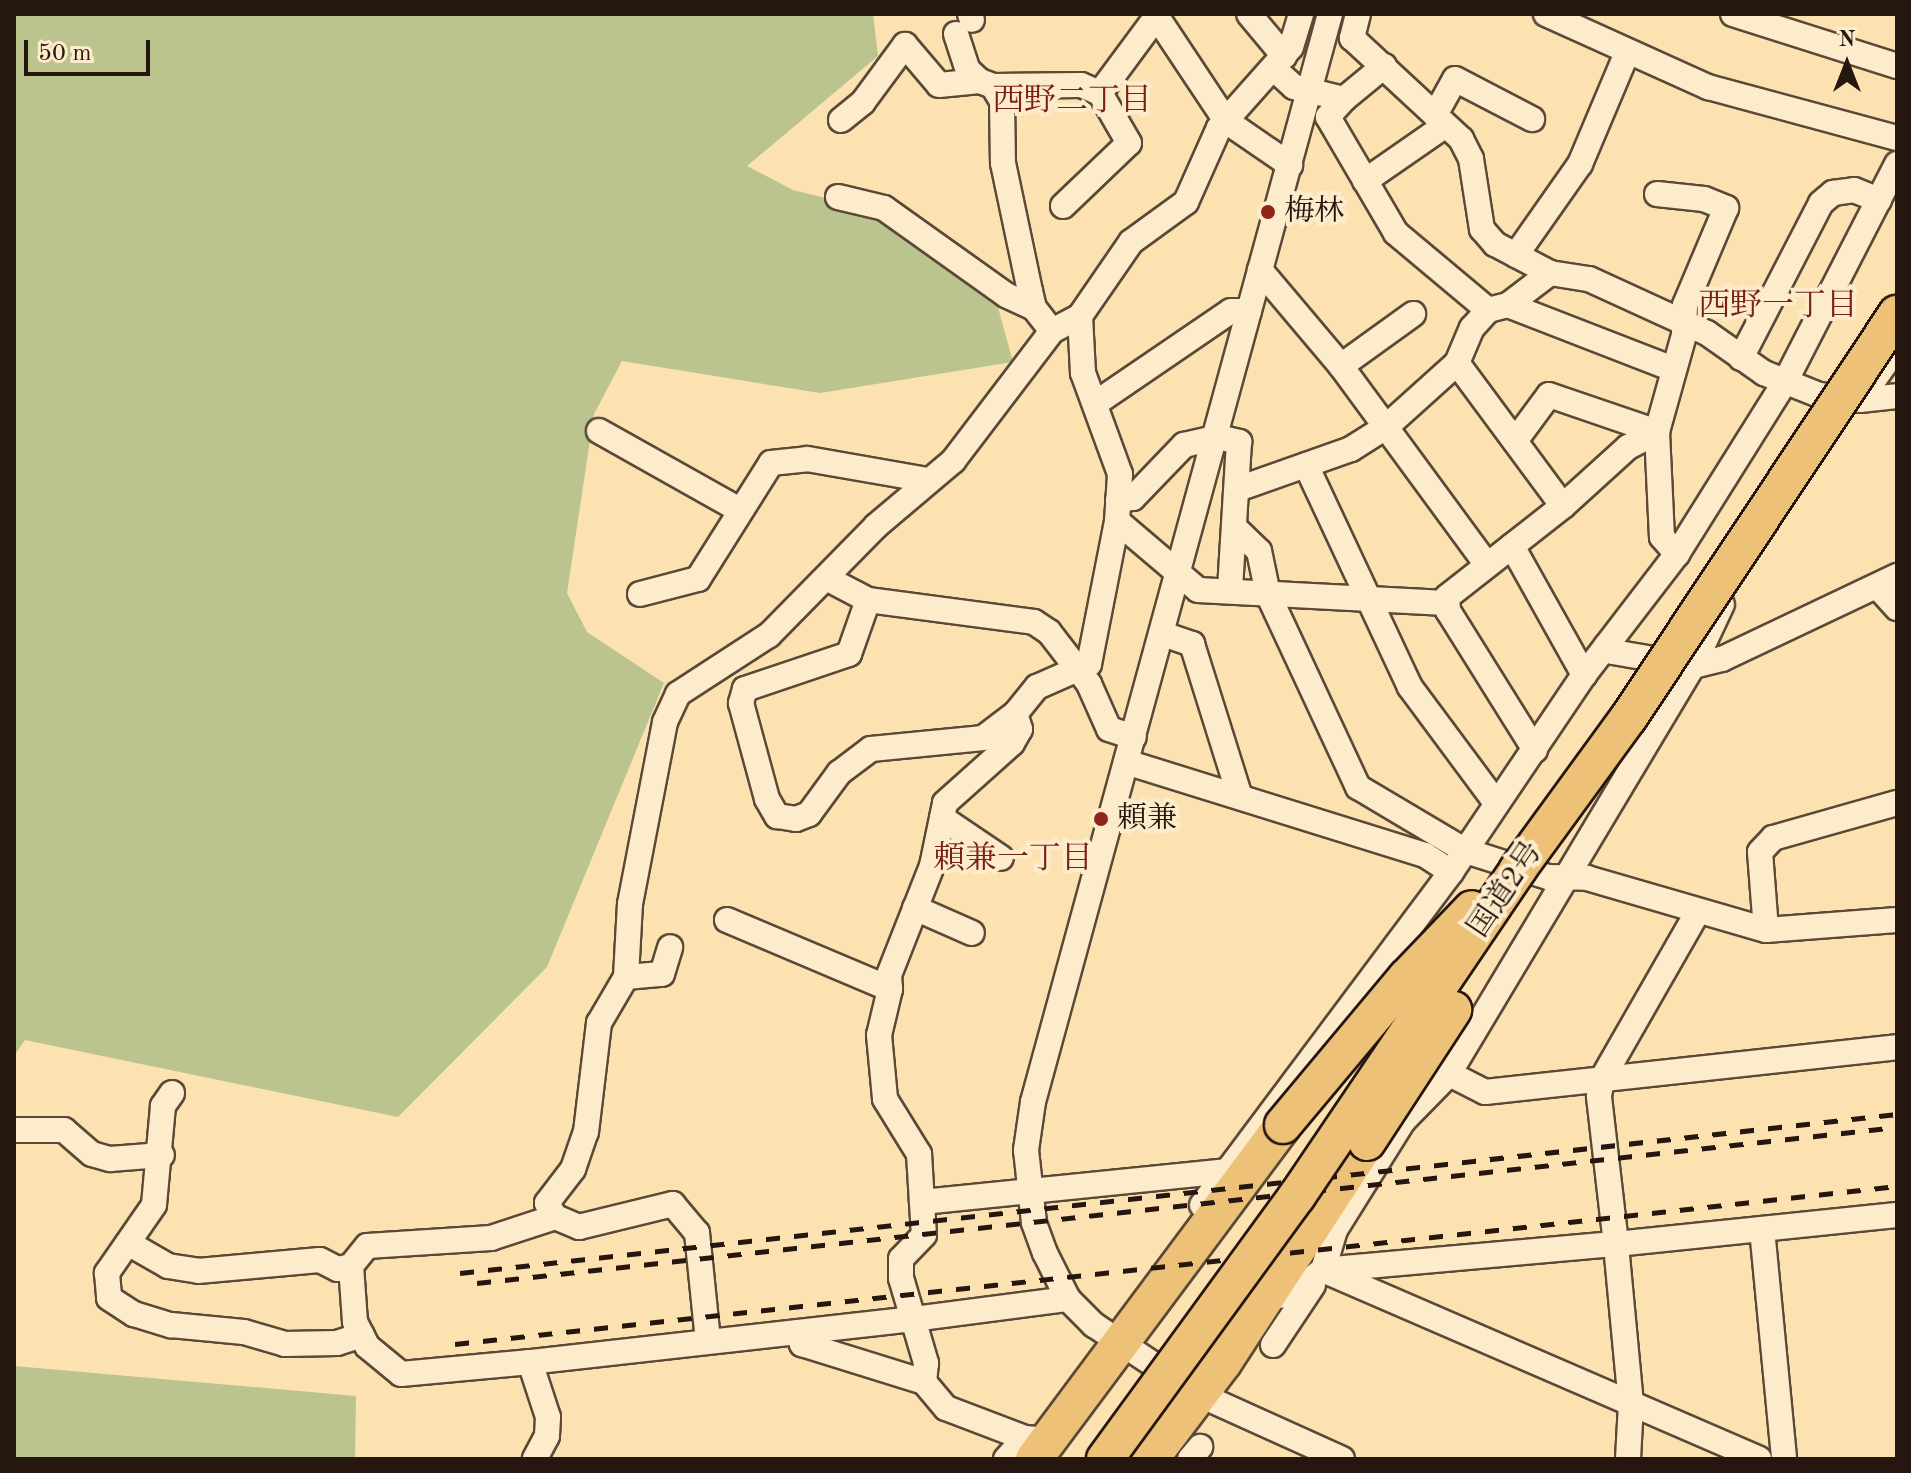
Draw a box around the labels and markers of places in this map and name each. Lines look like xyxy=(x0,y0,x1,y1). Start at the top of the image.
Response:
place label: 梅林 xyxy=(1284,194,1344,230)
marker: 梅林 xyxy=(1259,203,1277,221)
place label: 頼兼 xyxy=(1117,801,1177,837)
marker: 頼兼 xyxy=(1092,810,1110,828)

